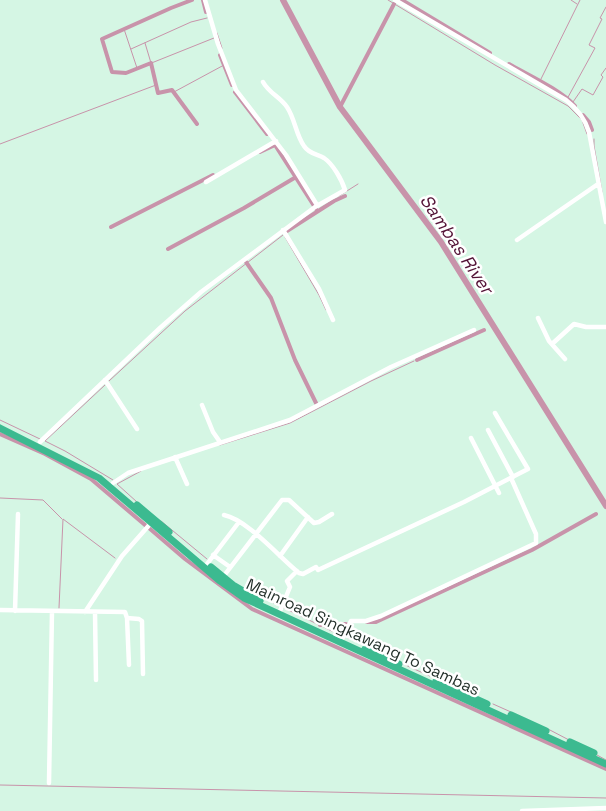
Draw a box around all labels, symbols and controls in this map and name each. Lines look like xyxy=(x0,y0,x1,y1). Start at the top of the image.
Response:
water label: Sambas River xyxy=(415,190,500,300)
street label: Mainroad Singkawang To Sambas xyxy=(243,574,483,700)

